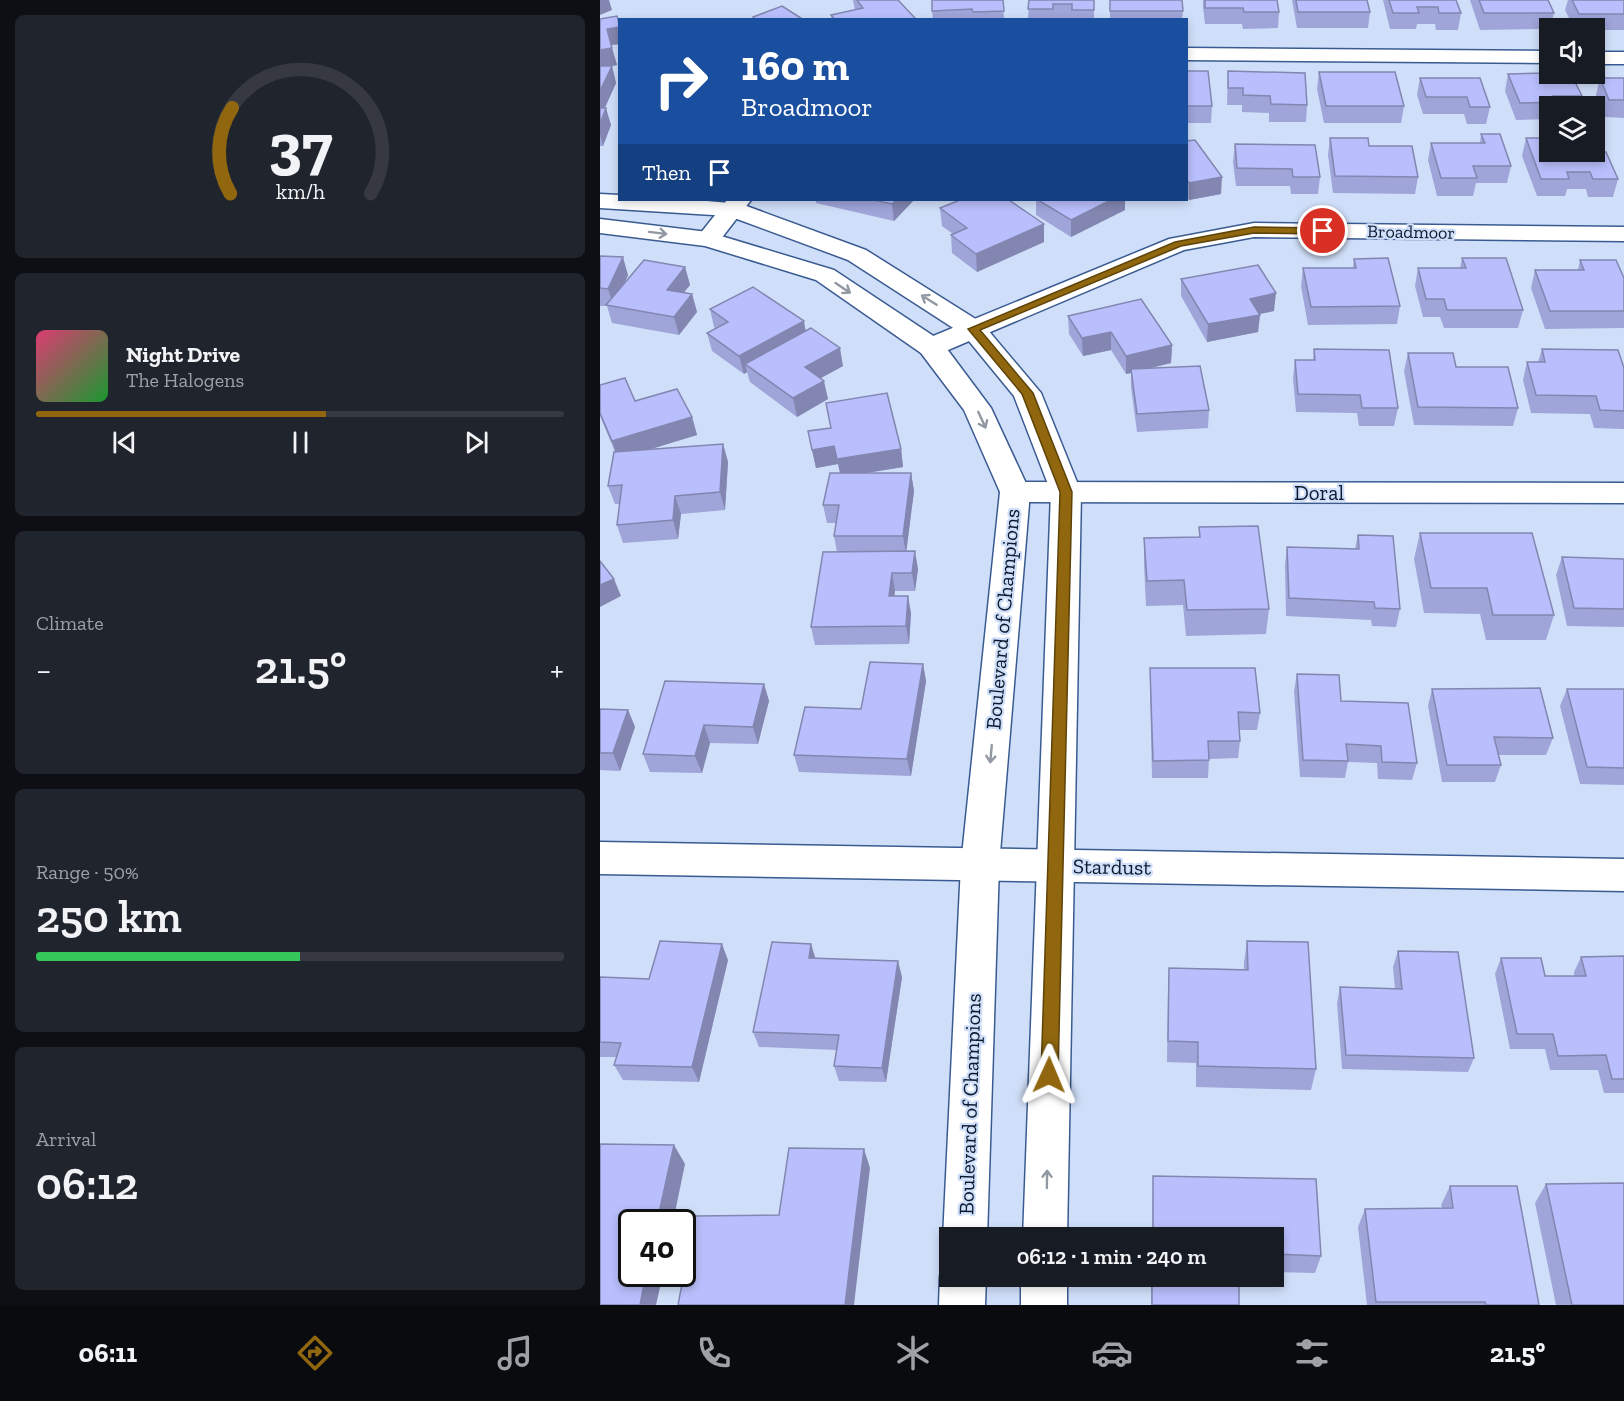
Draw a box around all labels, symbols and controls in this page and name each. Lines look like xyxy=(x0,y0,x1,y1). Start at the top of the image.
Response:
map controls xyxy=(1539,18,1605,162)
button: sound xyxy=(1539,18,1605,84)
text: 160 m xyxy=(741,40,849,91)
icon: right xyxy=(642,42,720,120)
text: Broadmoor xyxy=(741,91,873,123)
button: layers xyxy=(1539,96,1605,162)
text: 37 xyxy=(268,109,332,184)
icon: arrive xyxy=(703,156,736,189)
text: Then xyxy=(642,159,691,186)
text: km/h xyxy=(276,179,324,204)
pin xyxy=(1297,205,1348,256)
icon: arrive xyxy=(1306,214,1339,247)
street label: Broadmoor xyxy=(1367,220,1455,244)
one-way arrow xyxy=(648,228,667,239)
one-way arrow xyxy=(835,282,851,294)
one-way arrow xyxy=(921,294,938,306)
text: Night Drive xyxy=(126,341,240,368)
text: The Halogens xyxy=(126,368,244,392)
one-way arrow xyxy=(977,410,988,429)
icon: previous xyxy=(108,426,141,459)
icon: pause xyxy=(284,426,317,459)
icon: next xyxy=(460,426,493,459)
street label: Doral xyxy=(1294,480,1344,505)
street label: Boulevard of Champions xyxy=(980,508,1025,730)
text: Climate xyxy=(36,611,104,635)
text: 21.5° xyxy=(255,641,347,695)
text: − xyxy=(36,650,51,689)
text: + xyxy=(550,650,564,689)
one-way arrow xyxy=(985,743,996,763)
street label: Stardust xyxy=(1073,853,1152,880)
text: Range · 50% xyxy=(36,860,139,884)
text: 250 km xyxy=(36,890,182,944)
street label: Boulevard of Champions xyxy=(953,993,986,1215)
position arrow xyxy=(1017,1043,1081,1107)
text: Arrival xyxy=(36,1127,96,1151)
text: 06:12 xyxy=(36,1157,138,1211)
one-way arrow xyxy=(1041,1170,1052,1190)
speed limit sign: 40 xyxy=(618,1209,696,1287)
text: 06:12 · 1 min · 240 m xyxy=(1017,1243,1206,1270)
icon: directions xyxy=(294,1332,336,1374)
icon: music xyxy=(494,1332,536,1374)
icon: phone xyxy=(693,1332,735,1374)
icon: climate xyxy=(892,1332,934,1374)
icon: car xyxy=(1091,1332,1133,1374)
icon: filters xyxy=(1291,1332,1333,1374)
text: 06:11 xyxy=(79,1337,137,1369)
text: 21.5° xyxy=(1490,1337,1545,1369)

